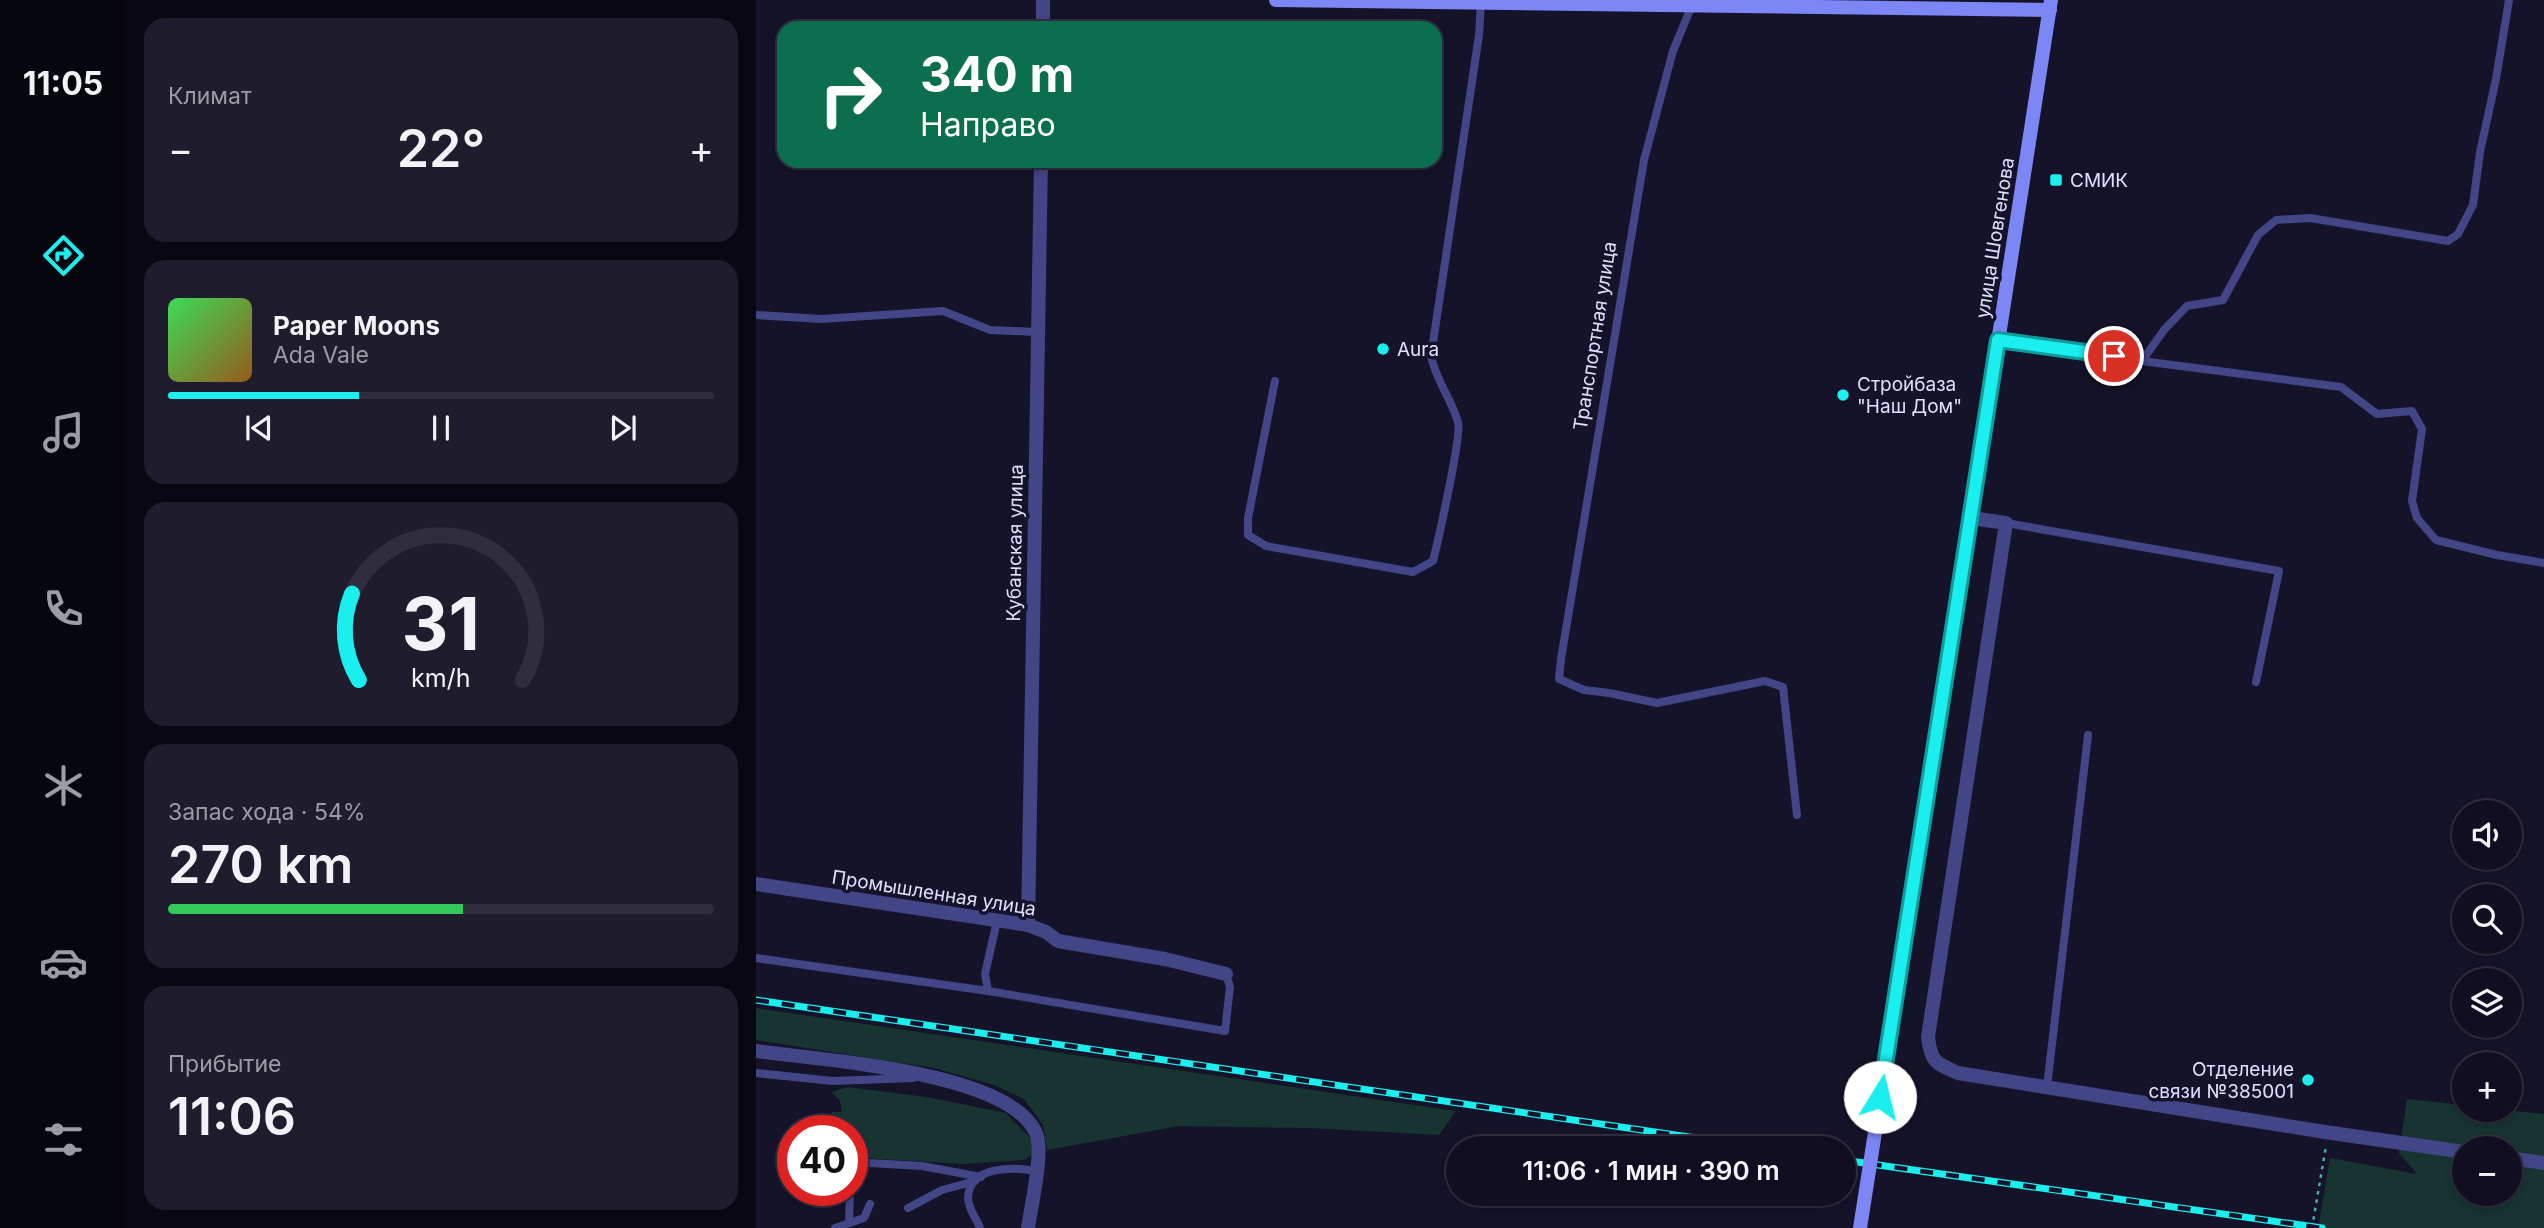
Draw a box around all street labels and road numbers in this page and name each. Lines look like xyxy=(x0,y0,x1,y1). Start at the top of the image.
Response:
street label: улица Шовгенова xyxy=(1971,156,2019,320)
street label: Транспортная улица xyxy=(1569,240,1621,432)
street label: Кубанская улица xyxy=(1002,464,1028,622)
street label: Промышленная улица xyxy=(830,865,1038,921)

